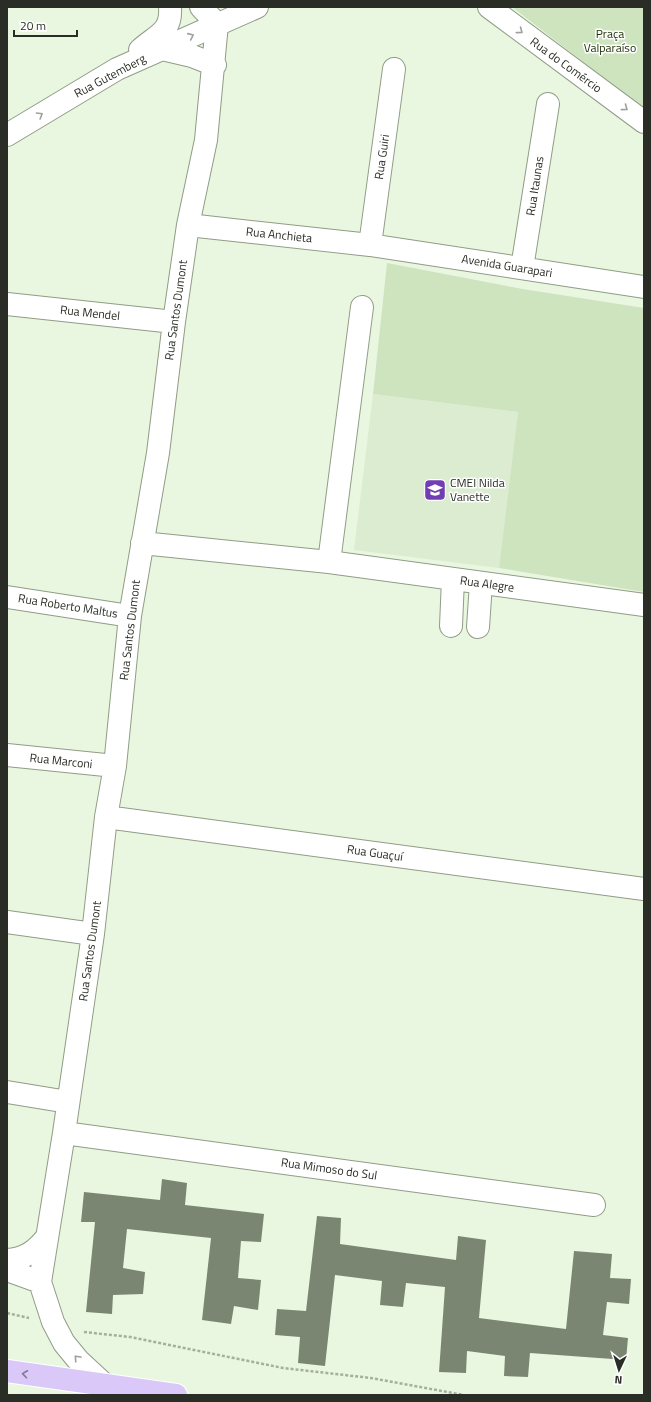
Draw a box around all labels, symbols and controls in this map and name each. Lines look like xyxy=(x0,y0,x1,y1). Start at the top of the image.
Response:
scale bar xyxy=(14,12,77,38)
text: 20 m xyxy=(20,16,46,35)
park label: Praça Valparaíso xyxy=(584,24,636,57)
one-way arrow xyxy=(515,26,522,33)
street label: Rua do Comércio xyxy=(526,32,606,97)
one-way arrow xyxy=(186,33,194,41)
street label: Rua Gutemberg xyxy=(70,49,149,103)
one-way arrow xyxy=(620,103,627,110)
one-way arrow xyxy=(36,112,43,120)
street label: Rua Guiri xyxy=(369,133,394,181)
street label: Rua Itaunas xyxy=(520,154,549,217)
street label: Rua Anchieta xyxy=(245,222,313,247)
street label: Avenida Guarapari xyxy=(460,249,554,282)
street label: Rua Santos Dumont xyxy=(159,258,192,361)
street label: Rua Mendel xyxy=(59,300,121,325)
place label: CMEI Nilda Vanette xyxy=(450,473,505,506)
school or university icon: CMEI Nilda Vanette xyxy=(422,477,448,503)
street label: Rua Alegre xyxy=(459,570,515,597)
street label: Rua Santos Dumont xyxy=(114,578,145,681)
street label: Rua Roberto Maltus xyxy=(17,588,120,623)
street label: Rua Marconi xyxy=(29,748,93,773)
street label: Rua Guaçuí xyxy=(346,839,406,866)
street label: Rua Santos Dumont xyxy=(73,899,106,1002)
street label: Rua Mimoso do Sul xyxy=(280,1152,378,1185)
north arrow xyxy=(599,1350,639,1390)
one-way arrow xyxy=(74,1355,82,1363)
one-way arrow xyxy=(22,1370,28,1379)
text: N xyxy=(614,1372,623,1388)

